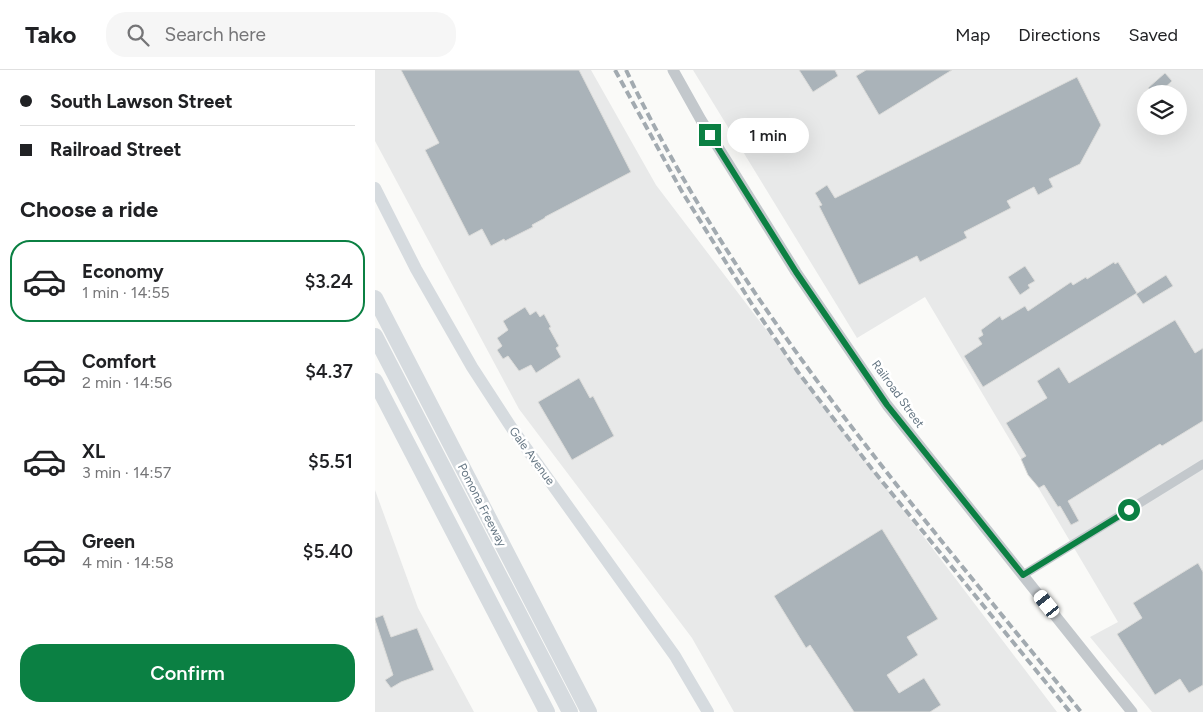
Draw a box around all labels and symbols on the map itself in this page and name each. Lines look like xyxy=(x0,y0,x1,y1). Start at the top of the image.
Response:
callout: 1 min xyxy=(727,118,810,152)
route end xyxy=(699,124,721,146)
street label: Railroad Street xyxy=(869,358,927,431)
street label: Gale Avenue xyxy=(506,424,558,488)
street label: Pomona Freeway xyxy=(455,461,509,550)
route start xyxy=(1118,499,1140,521)
car xyxy=(1031,588,1062,620)

